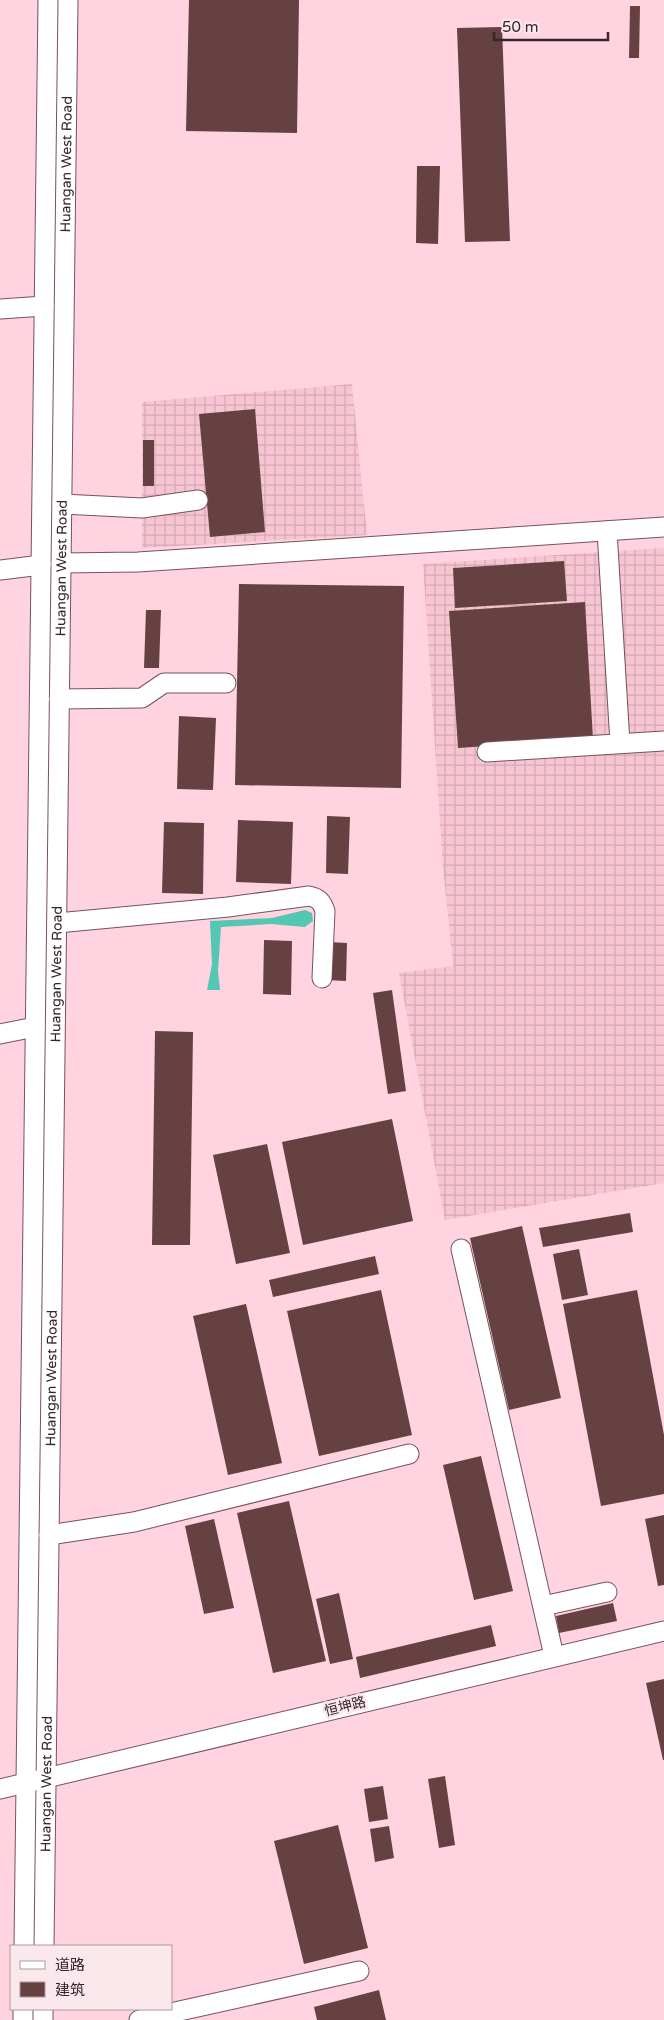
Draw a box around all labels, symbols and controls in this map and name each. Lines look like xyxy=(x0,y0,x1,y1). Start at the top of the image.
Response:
scale bar xyxy=(494,10,608,42)
text: 50 m xyxy=(502,18,539,36)
street label: Huangan West Road xyxy=(57,96,76,233)
street label: Huangan West Road xyxy=(52,500,71,636)
street label: Huangan West Road xyxy=(47,906,66,1042)
street label: Huangan West Road xyxy=(42,1310,61,1446)
street label: 恒坤路 xyxy=(323,1693,368,1720)
street label: Huangan West Road xyxy=(37,1716,56,1852)
legend xyxy=(10,1945,172,2010)
text: 道路 xyxy=(55,1956,85,1974)
text: 建筑 xyxy=(55,1981,85,1999)

